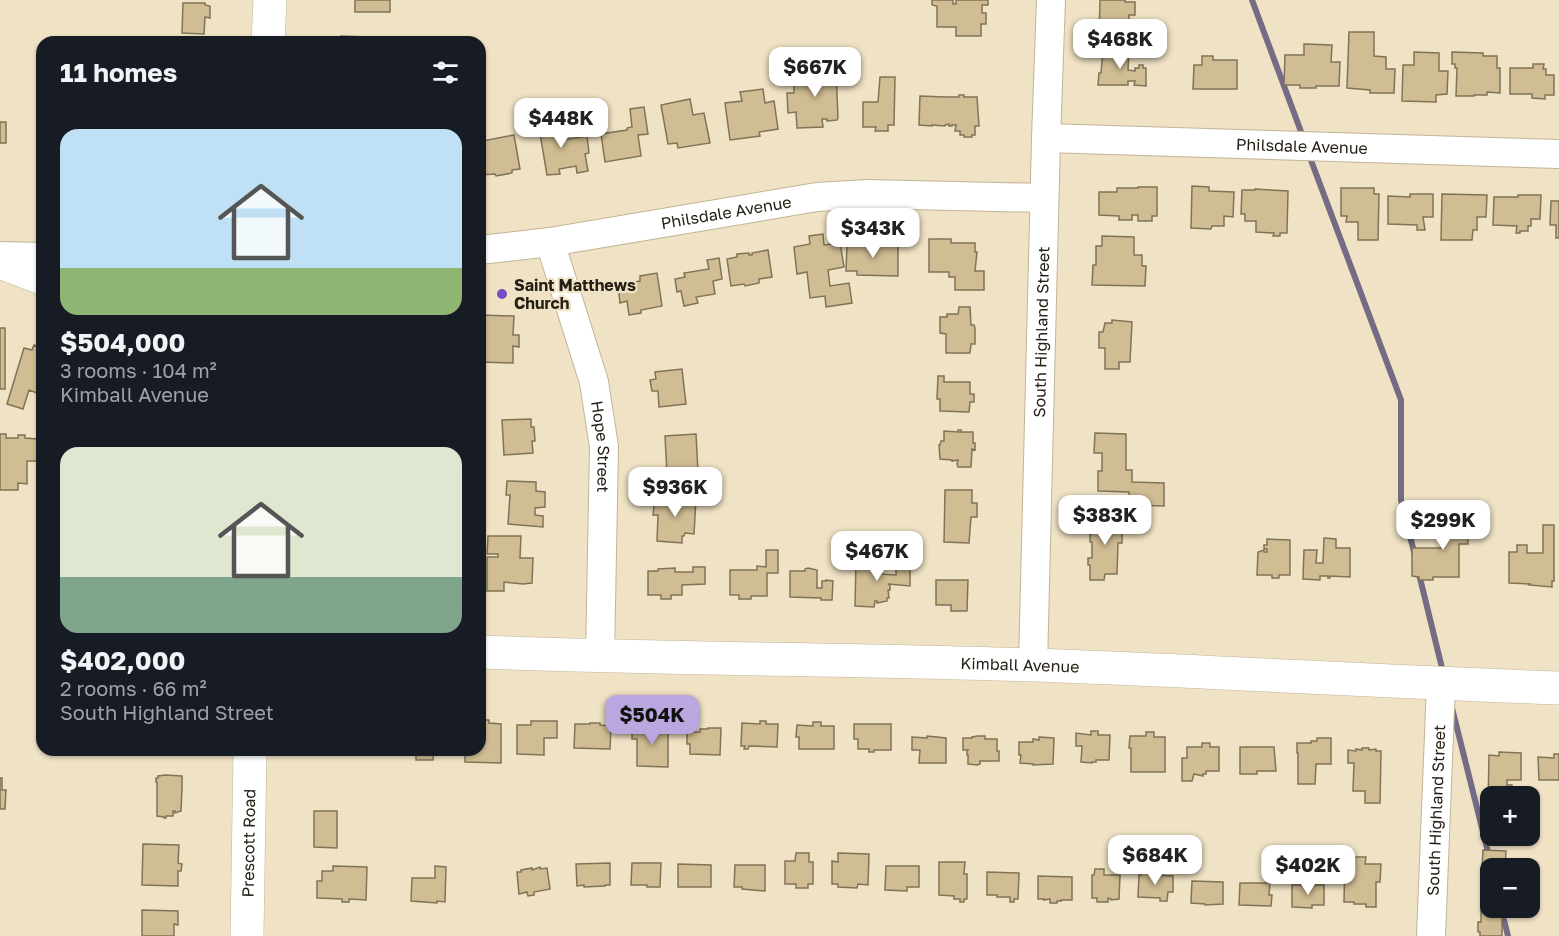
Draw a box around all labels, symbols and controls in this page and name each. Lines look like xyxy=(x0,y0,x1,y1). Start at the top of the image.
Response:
pin: $468K xyxy=(1078,19,1162,70)
text: $468K xyxy=(1087,26,1153,50)
pin: $667K xyxy=(773,47,857,98)
text: $667K xyxy=(783,54,847,78)
icon: filters xyxy=(429,56,462,89)
text: 11 homes xyxy=(60,57,177,88)
pin: $448K xyxy=(519,98,603,149)
text: $448K xyxy=(528,105,594,129)
street label: Philsdale Avenue xyxy=(1236,134,1368,158)
icon: home xyxy=(207,168,315,276)
street label: Philsdale Avenue xyxy=(659,192,793,233)
pin: $343K xyxy=(831,208,915,259)
text: $343K xyxy=(841,215,905,239)
street label: South Highland Street xyxy=(1029,246,1053,418)
place label: Saint Matthews Church xyxy=(514,275,636,313)
marker: Saint Matthews Church xyxy=(495,287,509,301)
text: $504,000 xyxy=(60,327,185,358)
text: 3 rooms · 104 m² xyxy=(60,358,217,382)
text: Kimball Avenue xyxy=(60,382,209,406)
street label: Hope Street xyxy=(587,399,614,493)
pin: $936K xyxy=(633,467,717,518)
text: $936K xyxy=(642,474,708,498)
icon: home xyxy=(207,486,315,594)
pin: $383K xyxy=(1063,495,1147,546)
pin: $299K xyxy=(1401,500,1485,551)
text: $383K xyxy=(1072,502,1138,526)
text: $299K xyxy=(1410,507,1476,531)
pin: $467K xyxy=(835,531,919,582)
text: $467K xyxy=(845,538,909,562)
text: $402,000 xyxy=(60,645,185,676)
street label: Kimball Avenue xyxy=(960,653,1080,677)
text: 2 rooms · 66 m² xyxy=(60,676,207,700)
pin: $504K xyxy=(610,695,694,746)
text: South Highland Street xyxy=(60,700,274,724)
text: $504K xyxy=(619,702,685,726)
street label: South Highland Street xyxy=(1423,724,1449,896)
map controls xyxy=(1480,786,1540,918)
button: + xyxy=(1480,786,1540,846)
street label: Prescott Road xyxy=(238,789,259,897)
pin: $684K xyxy=(1113,835,1197,886)
text: $684K xyxy=(1122,842,1188,866)
pin: $402K xyxy=(1266,845,1350,896)
text: $402K xyxy=(1275,852,1341,876)
button: − xyxy=(1480,858,1540,918)

